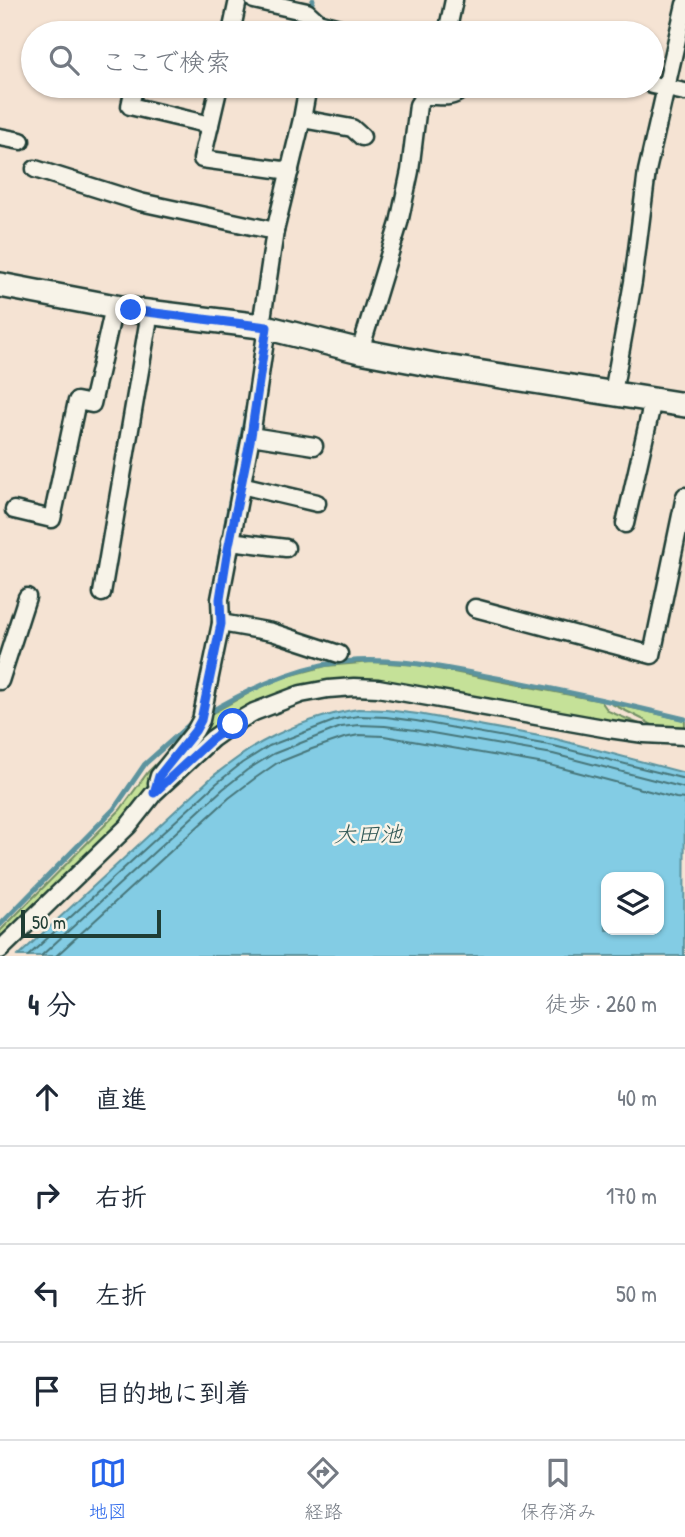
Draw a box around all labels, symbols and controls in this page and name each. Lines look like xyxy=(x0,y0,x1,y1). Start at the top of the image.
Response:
search box xyxy=(21,21,664,98)
icon: search xyxy=(45,41,83,79)
text: ここで検索 xyxy=(101,44,231,79)
route end xyxy=(115,294,146,325)
route start xyxy=(217,708,248,739)
water label: 大田池 xyxy=(334,818,404,849)
map controls xyxy=(601,872,664,935)
button: layers xyxy=(601,872,664,935)
scale bar xyxy=(21,907,161,939)
text: 50 m xyxy=(32,909,66,935)
text: 4 分 xyxy=(28,984,76,1024)
text: 徒歩 · 260 m xyxy=(545,988,657,1019)
icon: ahead xyxy=(28,1078,66,1116)
text: 直進 xyxy=(95,1081,147,1116)
text: 40 m xyxy=(617,1082,657,1113)
icon: right xyxy=(28,1176,66,1214)
text: 右折 xyxy=(95,1179,147,1214)
text: 170 m xyxy=(606,1180,657,1211)
icon: left xyxy=(28,1274,66,1312)
text: 左折 xyxy=(95,1277,147,1312)
text: 50 m xyxy=(616,1278,657,1309)
icon: arrive xyxy=(28,1372,66,1410)
text: 目的地に到着 xyxy=(95,1375,251,1410)
tab: 地図 xyxy=(89,1454,127,1524)
tab: 経路 xyxy=(304,1454,342,1524)
tab: 保存済み xyxy=(520,1454,596,1524)

